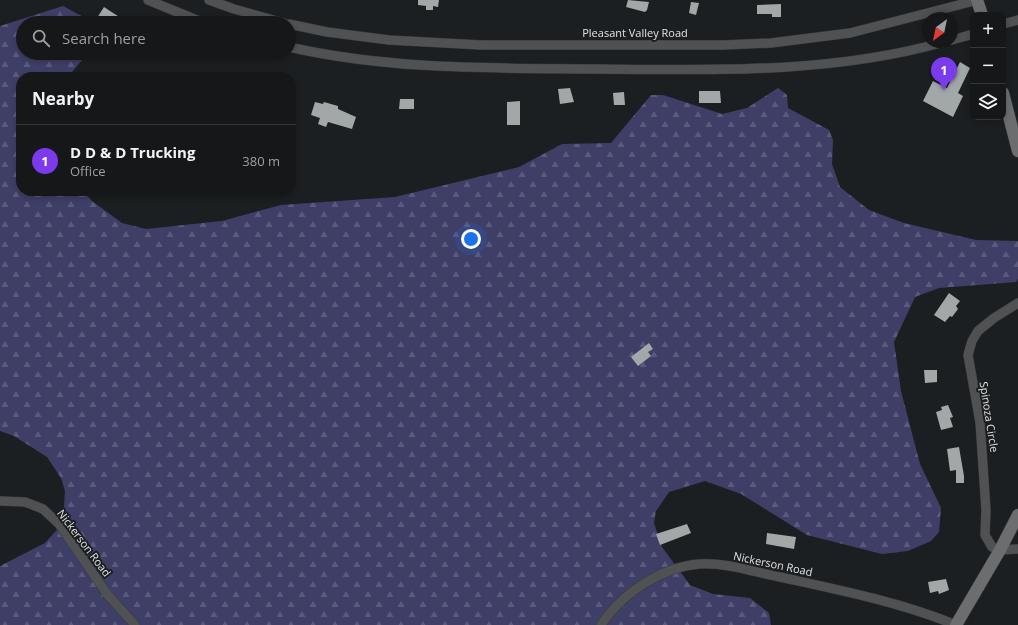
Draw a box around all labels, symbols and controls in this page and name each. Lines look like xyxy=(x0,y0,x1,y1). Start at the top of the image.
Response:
north arrow xyxy=(922,12,958,48)
map controls xyxy=(970,12,1006,120)
button: + xyxy=(970,12,1006,48)
search box xyxy=(16,16,296,60)
street label: Pleasant Valley Road xyxy=(582,25,688,40)
icon: search xyxy=(30,27,52,49)
text: Search here xyxy=(62,28,146,48)
button: − xyxy=(970,48,1006,84)
pin: 1 xyxy=(931,57,957,90)
button: layers xyxy=(970,84,1006,120)
text: Nearby xyxy=(32,87,94,110)
text: D D & D Trucking xyxy=(70,142,195,162)
text: 1 xyxy=(41,152,49,170)
text: 380 m xyxy=(242,152,280,170)
text: Office xyxy=(70,162,106,180)
your location xyxy=(461,229,481,249)
street label: Spinoza Circle xyxy=(976,380,1002,453)
street label: Nickerson Road xyxy=(54,506,115,579)
street label: Nickerson Road xyxy=(732,548,814,579)

